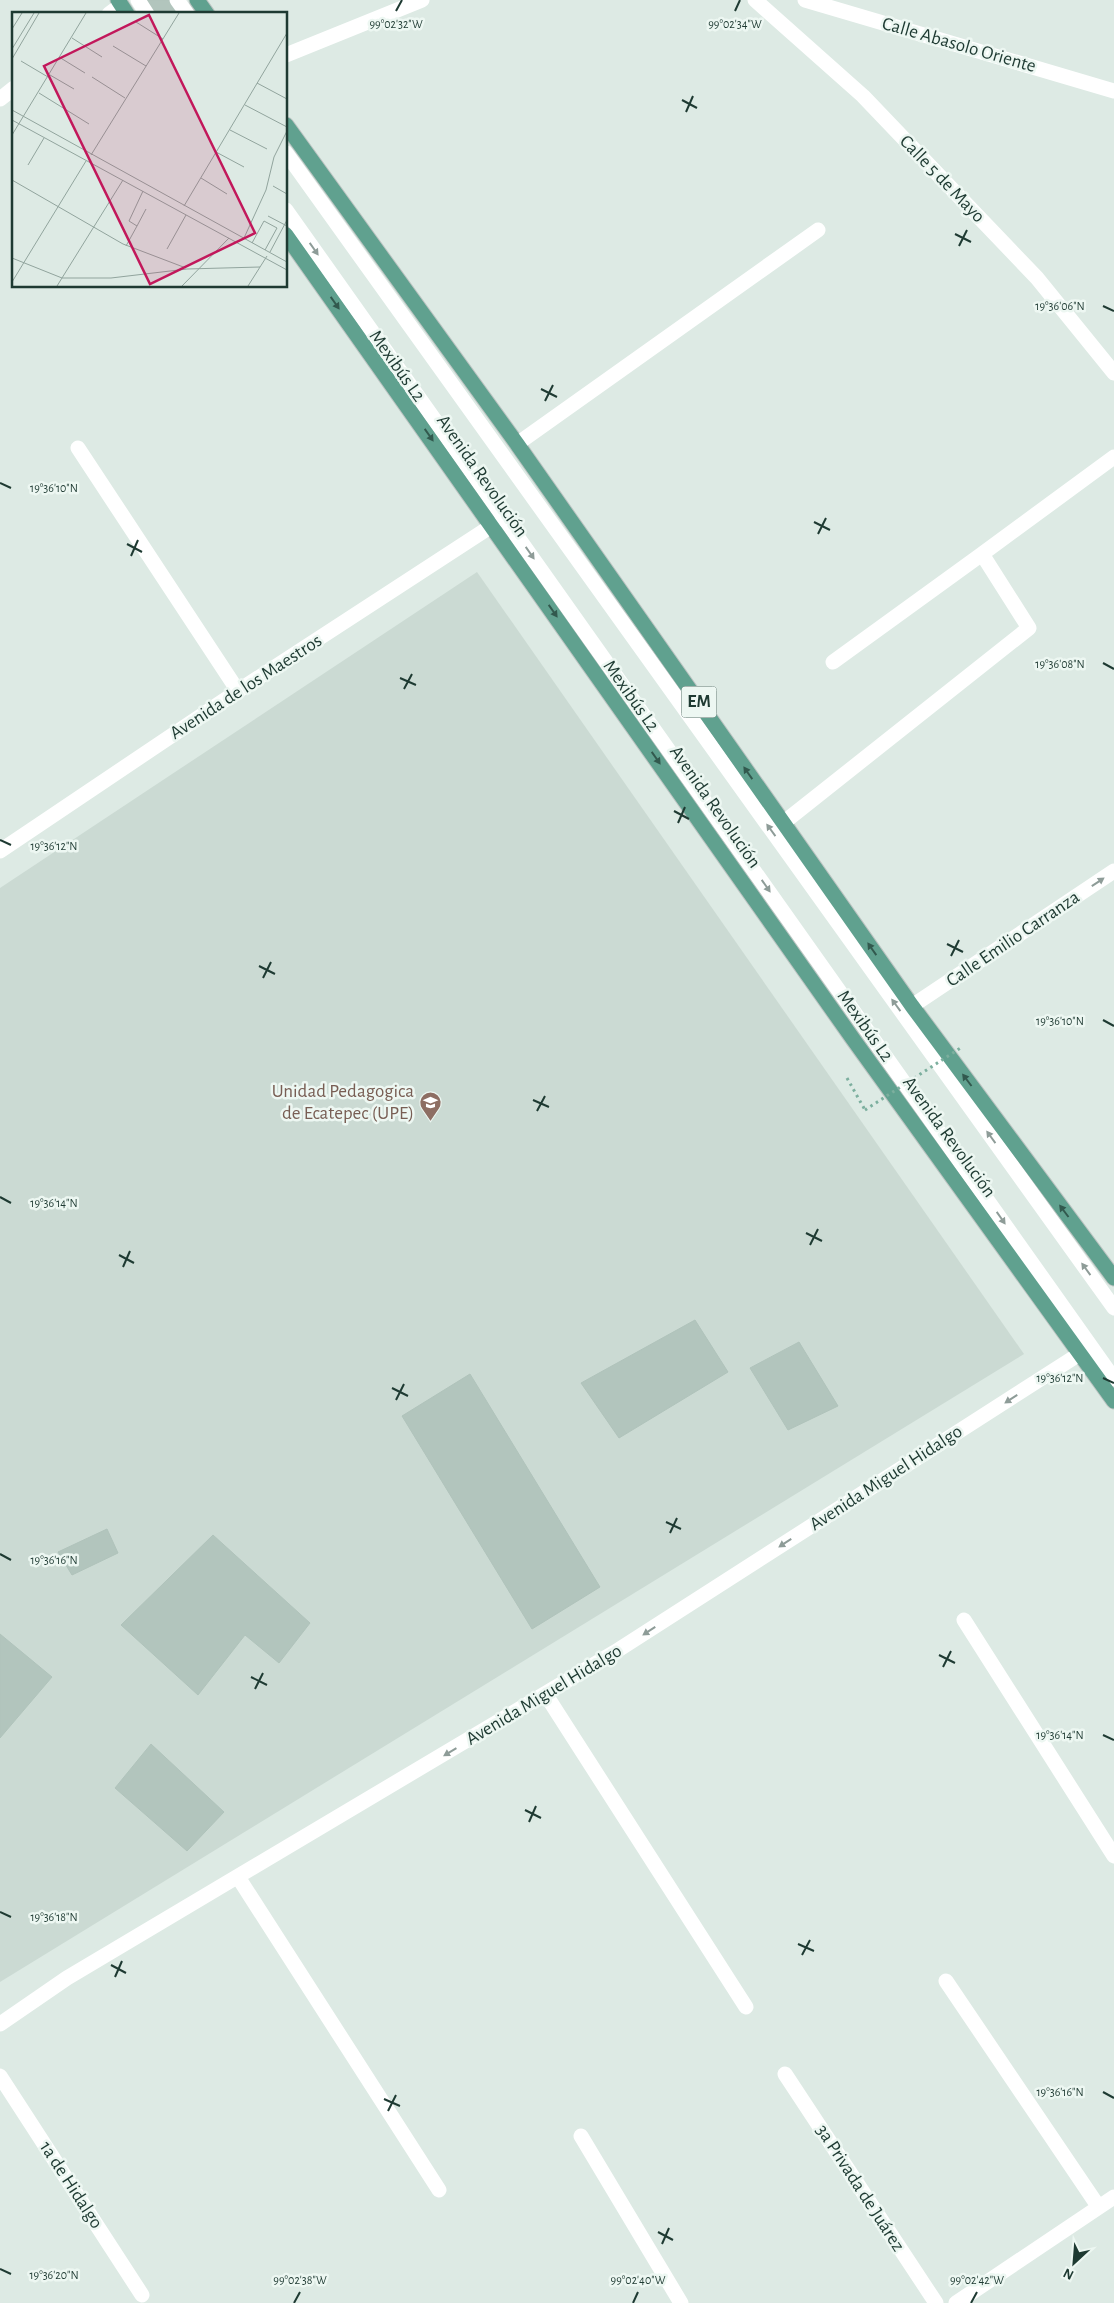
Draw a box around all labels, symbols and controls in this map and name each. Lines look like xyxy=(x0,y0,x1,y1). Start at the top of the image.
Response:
inset map xyxy=(12,12,288,288)
street label: Calle Abasolo Oriente xyxy=(880,14,1038,76)
text: 99°02'32"W xyxy=(369,18,423,30)
text: 99°02'34"W xyxy=(708,18,762,30)
street label: Calle 5 de Mayo xyxy=(896,132,988,226)
one-way arrow xyxy=(309,243,319,256)
one-way arrow xyxy=(330,296,340,310)
text: 19°36'06"N xyxy=(1035,300,1085,312)
street label: Mexibús L2 xyxy=(366,327,429,405)
street label: Avenida Revolución xyxy=(433,411,531,541)
one-way arrow xyxy=(424,428,434,442)
text: 19°36'10"N xyxy=(30,482,78,494)
one-way arrow xyxy=(525,546,535,560)
one-way arrow xyxy=(548,604,558,618)
street label: Avenida de los Maestros xyxy=(167,631,325,743)
street label: Mexibús L2 xyxy=(600,657,663,735)
text: 19°36'08"N xyxy=(1035,658,1085,670)
road number: EM xyxy=(682,686,716,718)
street label: Avenida Revolución xyxy=(666,742,764,872)
one-way arrow xyxy=(651,751,661,765)
one-way arrow xyxy=(743,766,753,780)
one-way arrow xyxy=(766,823,776,837)
text: 19°36'12"N xyxy=(30,840,78,852)
one-way arrow xyxy=(1091,877,1105,887)
one-way arrow xyxy=(760,879,771,892)
street label: Calle Emilio Carranza xyxy=(943,887,1083,990)
one-way arrow xyxy=(867,942,877,956)
street label: Mexibús L2 xyxy=(834,987,897,1065)
one-way arrow xyxy=(891,998,901,1011)
text: 19°36'10"N xyxy=(1036,1015,1084,1027)
street label: Avenida Revolución xyxy=(899,1073,999,1201)
one-way arrow xyxy=(962,1074,972,1087)
place label: Unidad Pedagogica de Ecatepec (UPE) xyxy=(272,1082,414,1123)
school or university icon: Unidad Pedagogica de Ecatepec (UPE) xyxy=(418,1090,442,1121)
one-way arrow xyxy=(986,1130,996,1144)
text: 19°36'14"N xyxy=(30,1197,78,1209)
one-way arrow xyxy=(1059,1204,1069,1218)
one-way arrow xyxy=(996,1211,1006,1225)
one-way arrow xyxy=(1081,1262,1091,1276)
text: 19°36'12"N xyxy=(1036,1372,1084,1384)
one-way arrow xyxy=(1004,1394,1017,1403)
street label: Avenida Miguel Hidalgo xyxy=(806,1422,966,1534)
one-way arrow xyxy=(779,1538,792,1548)
text: 19°36'16"N xyxy=(30,1554,78,1566)
one-way arrow xyxy=(642,1626,655,1636)
street label: Avenida Miguel Hidalgo xyxy=(463,1641,625,1749)
text: 19°36'14"N xyxy=(1036,1729,1084,1741)
one-way arrow xyxy=(443,1747,457,1756)
text: 19°36'18"N xyxy=(30,1911,78,1923)
text: 19°36'16"N xyxy=(1036,2086,1084,2098)
street label: 3a Privada de Juárez xyxy=(812,2121,908,2255)
street label: 1a de Hidalgo xyxy=(36,2138,106,2232)
north arrow xyxy=(1049,2238,1099,2288)
text: N xyxy=(1061,2265,1076,2282)
text: 19°36'20"N xyxy=(29,2269,79,2281)
text: 99°02'38"W xyxy=(273,2274,327,2286)
text: 99°02'40"W xyxy=(611,2274,666,2286)
text: 99°02'42"W xyxy=(950,2274,1004,2286)

